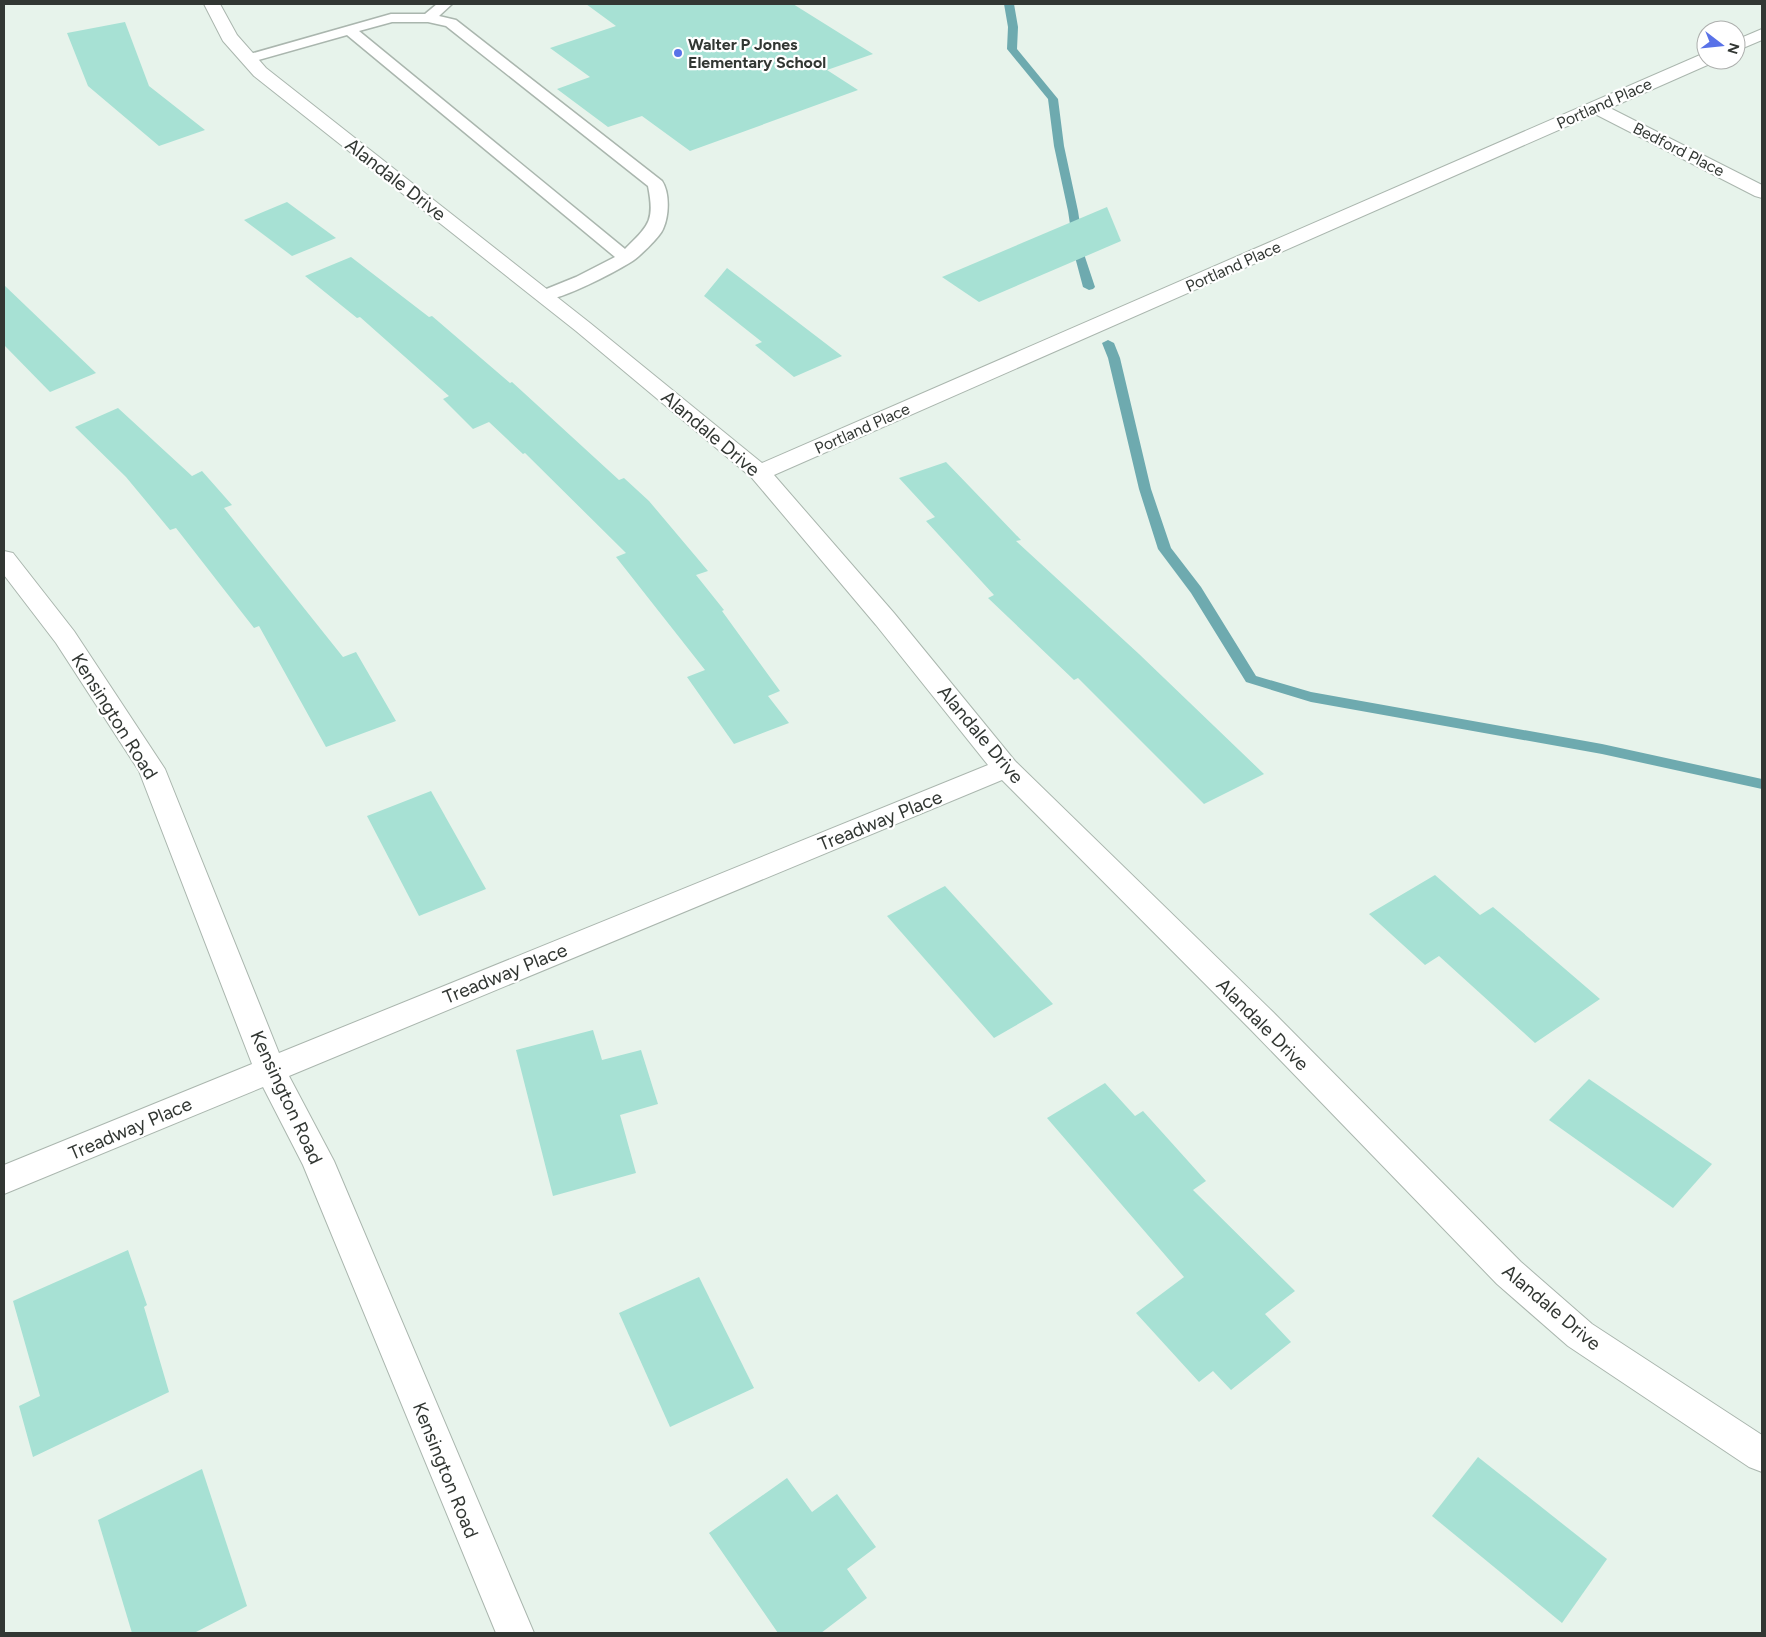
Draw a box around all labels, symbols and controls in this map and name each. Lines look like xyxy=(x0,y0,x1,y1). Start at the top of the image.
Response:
north arrow xyxy=(1696,20,1746,70)
place label: Walter P Jones Elementary School xyxy=(688,35,826,72)
text: N xyxy=(1723,41,1743,56)
marker: Walter P Jones Elementary School xyxy=(672,47,684,59)
street label: Portland Place xyxy=(1554,74,1655,133)
street label: Bedford Place xyxy=(1630,118,1728,181)
street label: Alandale Drive xyxy=(341,133,451,226)
street label: Portland Place xyxy=(1183,237,1284,296)
street label: Alandale Drive xyxy=(657,386,765,481)
street label: Portland Place xyxy=(812,399,913,458)
street label: Kensington Road xyxy=(67,649,163,784)
street label: Alandale Drive xyxy=(933,680,1028,788)
street label: Treadway Place xyxy=(815,785,946,856)
street label: Treadway Place xyxy=(440,938,571,1009)
street label: Alandale Drive xyxy=(1212,973,1314,1075)
street label: Kensington Road xyxy=(246,1027,328,1168)
street label: Treadway Place xyxy=(65,1092,195,1165)
street label: Alandale Drive xyxy=(1498,1260,1606,1355)
street label: Kensington Road xyxy=(408,1399,483,1542)

